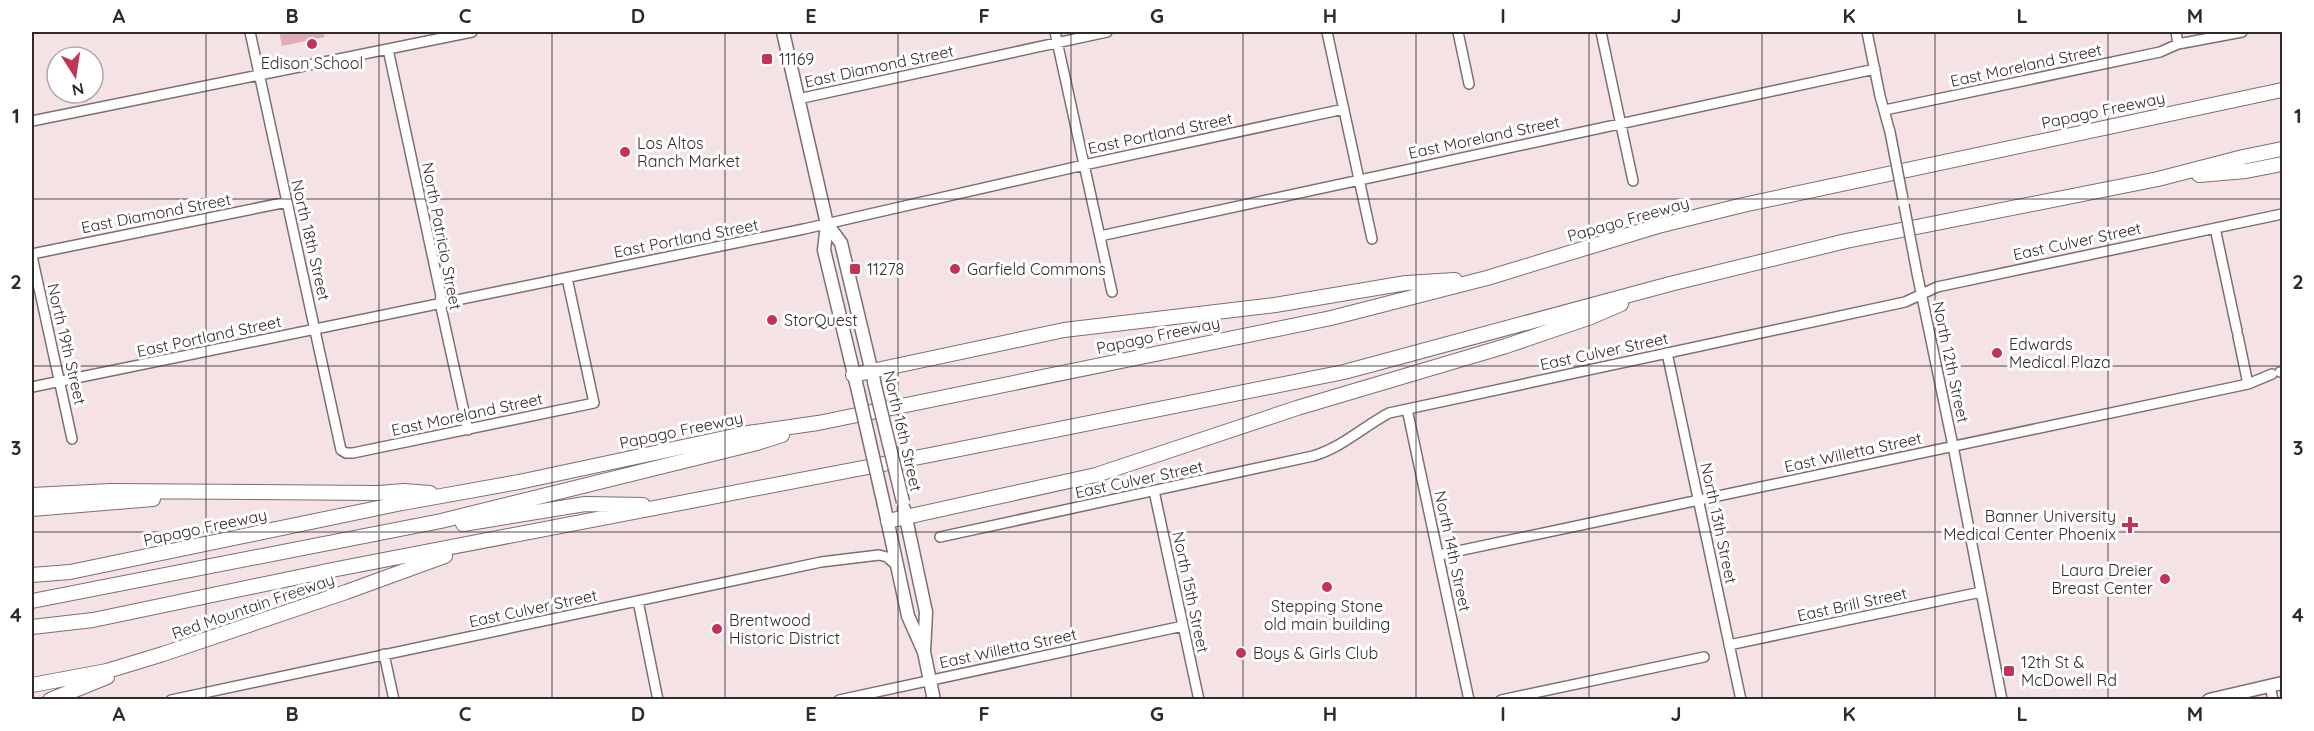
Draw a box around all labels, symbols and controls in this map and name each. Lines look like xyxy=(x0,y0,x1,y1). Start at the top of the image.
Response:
text: A xyxy=(113,3,126,28)
text: B xyxy=(285,3,299,28)
text: C xyxy=(459,3,472,28)
text: D xyxy=(631,3,645,28)
text: E xyxy=(805,3,817,28)
text: F xyxy=(978,3,990,28)
text: G xyxy=(1150,3,1164,28)
text: H xyxy=(1323,3,1337,28)
text: I xyxy=(1500,3,1506,28)
text: J xyxy=(1670,3,1682,28)
text: K xyxy=(1842,3,1856,28)
text: L xyxy=(2016,3,2028,28)
text: M xyxy=(2187,3,2203,28)
marker: Edison School xyxy=(305,37,319,51)
street label: East Moreland Street xyxy=(1948,39,2104,91)
street label: East Diamond Street xyxy=(803,40,955,92)
north arrow xyxy=(45,45,105,105)
place label: 11169 xyxy=(779,49,814,69)
marker: 11169 xyxy=(760,52,774,66)
place label: Edison School xyxy=(261,53,363,73)
text: N xyxy=(70,79,86,101)
street label: Papago Freeway xyxy=(2039,87,2167,133)
text: 1 xyxy=(12,103,20,128)
text: 1 xyxy=(2294,103,2302,128)
street label: East Portland Street xyxy=(1086,108,1234,158)
street label: East Moreland Street xyxy=(1406,111,1562,163)
place label: Los Altos Ranch Market xyxy=(637,133,740,171)
marker: Los Altos Ranch Market xyxy=(618,145,632,159)
street label: North Patricio Street xyxy=(418,160,466,312)
street label: North 18th Street xyxy=(287,178,335,302)
street label: East Diamond Street xyxy=(79,189,233,237)
street label: Papago Freeway xyxy=(1565,192,1691,246)
street label: East Portland Street xyxy=(612,214,760,262)
street label: East Culver Street xyxy=(2011,218,2143,264)
place label: 11278 xyxy=(867,259,904,279)
place label: Garfield Commons xyxy=(967,259,1106,279)
marker: 11278 xyxy=(848,262,862,276)
marker: Garfield Commons xyxy=(948,262,962,276)
text: 2 xyxy=(10,269,22,294)
text: 2 xyxy=(2292,269,2304,294)
street label: North 19th Street xyxy=(43,281,91,407)
street label: North 12th Street xyxy=(1928,299,1974,425)
place label: StorQuest xyxy=(784,310,858,330)
street label: East Portland Street xyxy=(135,311,283,361)
street label: Papago Freeway xyxy=(1094,312,1222,358)
marker: StorQuest xyxy=(765,313,779,327)
street label: East Culver Street xyxy=(1538,328,1670,374)
place label: Edwards Medical Plaza xyxy=(2009,334,2111,372)
marker: Edwards Medical Plaza xyxy=(1990,346,2004,360)
street label: North 16th Street xyxy=(879,369,927,493)
street label: East Moreland Street xyxy=(389,388,545,440)
street label: Papago Freeway xyxy=(617,407,745,453)
street label: East Willetta Street xyxy=(1783,428,1923,476)
text: 3 xyxy=(11,435,21,460)
text: 3 xyxy=(2293,435,2303,460)
street label: East Culver Street xyxy=(1073,456,1205,502)
street label: North 13th Street xyxy=(1696,461,1742,585)
street label: North 14th Street xyxy=(1430,489,1476,613)
street label: Papago Freeway xyxy=(141,504,269,550)
place label: Banner University Medical Center Phoenix xyxy=(1943,506,2116,544)
marker: Banner University Medical Center Phoenix xyxy=(2121,516,2139,534)
street label: North 15th Street xyxy=(1168,529,1214,655)
place label: Laura Dreier Breast Center xyxy=(2051,560,2153,598)
street label: Red Mountain Freeway xyxy=(169,569,337,643)
marker: Laura Dreier Breast Center xyxy=(2158,572,2172,586)
marker: Stepping Stone old main building xyxy=(1320,580,1334,594)
street label: East Brill Street xyxy=(1795,583,1909,625)
street label: East Culver Street xyxy=(467,585,599,631)
place label: Stepping Stone old main building xyxy=(1264,596,1390,634)
text: 4 xyxy=(10,602,22,627)
text: 4 xyxy=(2292,602,2304,627)
place label: Brentwood Historic District xyxy=(729,610,840,648)
marker: Brentwood Historic District xyxy=(710,622,724,636)
street label: East Willetta Street xyxy=(938,624,1078,672)
place label: Boys & Girls Club xyxy=(1253,643,1378,663)
marker: Boys & Girls Club xyxy=(1234,646,1248,660)
place label: 12th St & McDowell Rd xyxy=(2021,652,2117,690)
marker: 12th St & McDowell Rd xyxy=(2002,664,2016,678)
text: A xyxy=(113,701,126,726)
text: B xyxy=(285,701,299,726)
text: C xyxy=(459,701,472,726)
text: D xyxy=(631,701,645,726)
text: E xyxy=(805,701,817,726)
text: F xyxy=(978,701,990,726)
text: G xyxy=(1150,701,1164,726)
text: H xyxy=(1323,701,1337,726)
text: I xyxy=(1500,701,1506,726)
text: J xyxy=(1670,701,1682,726)
text: K xyxy=(1842,701,1856,726)
text: L xyxy=(2016,701,2028,726)
text: M xyxy=(2187,701,2203,726)

